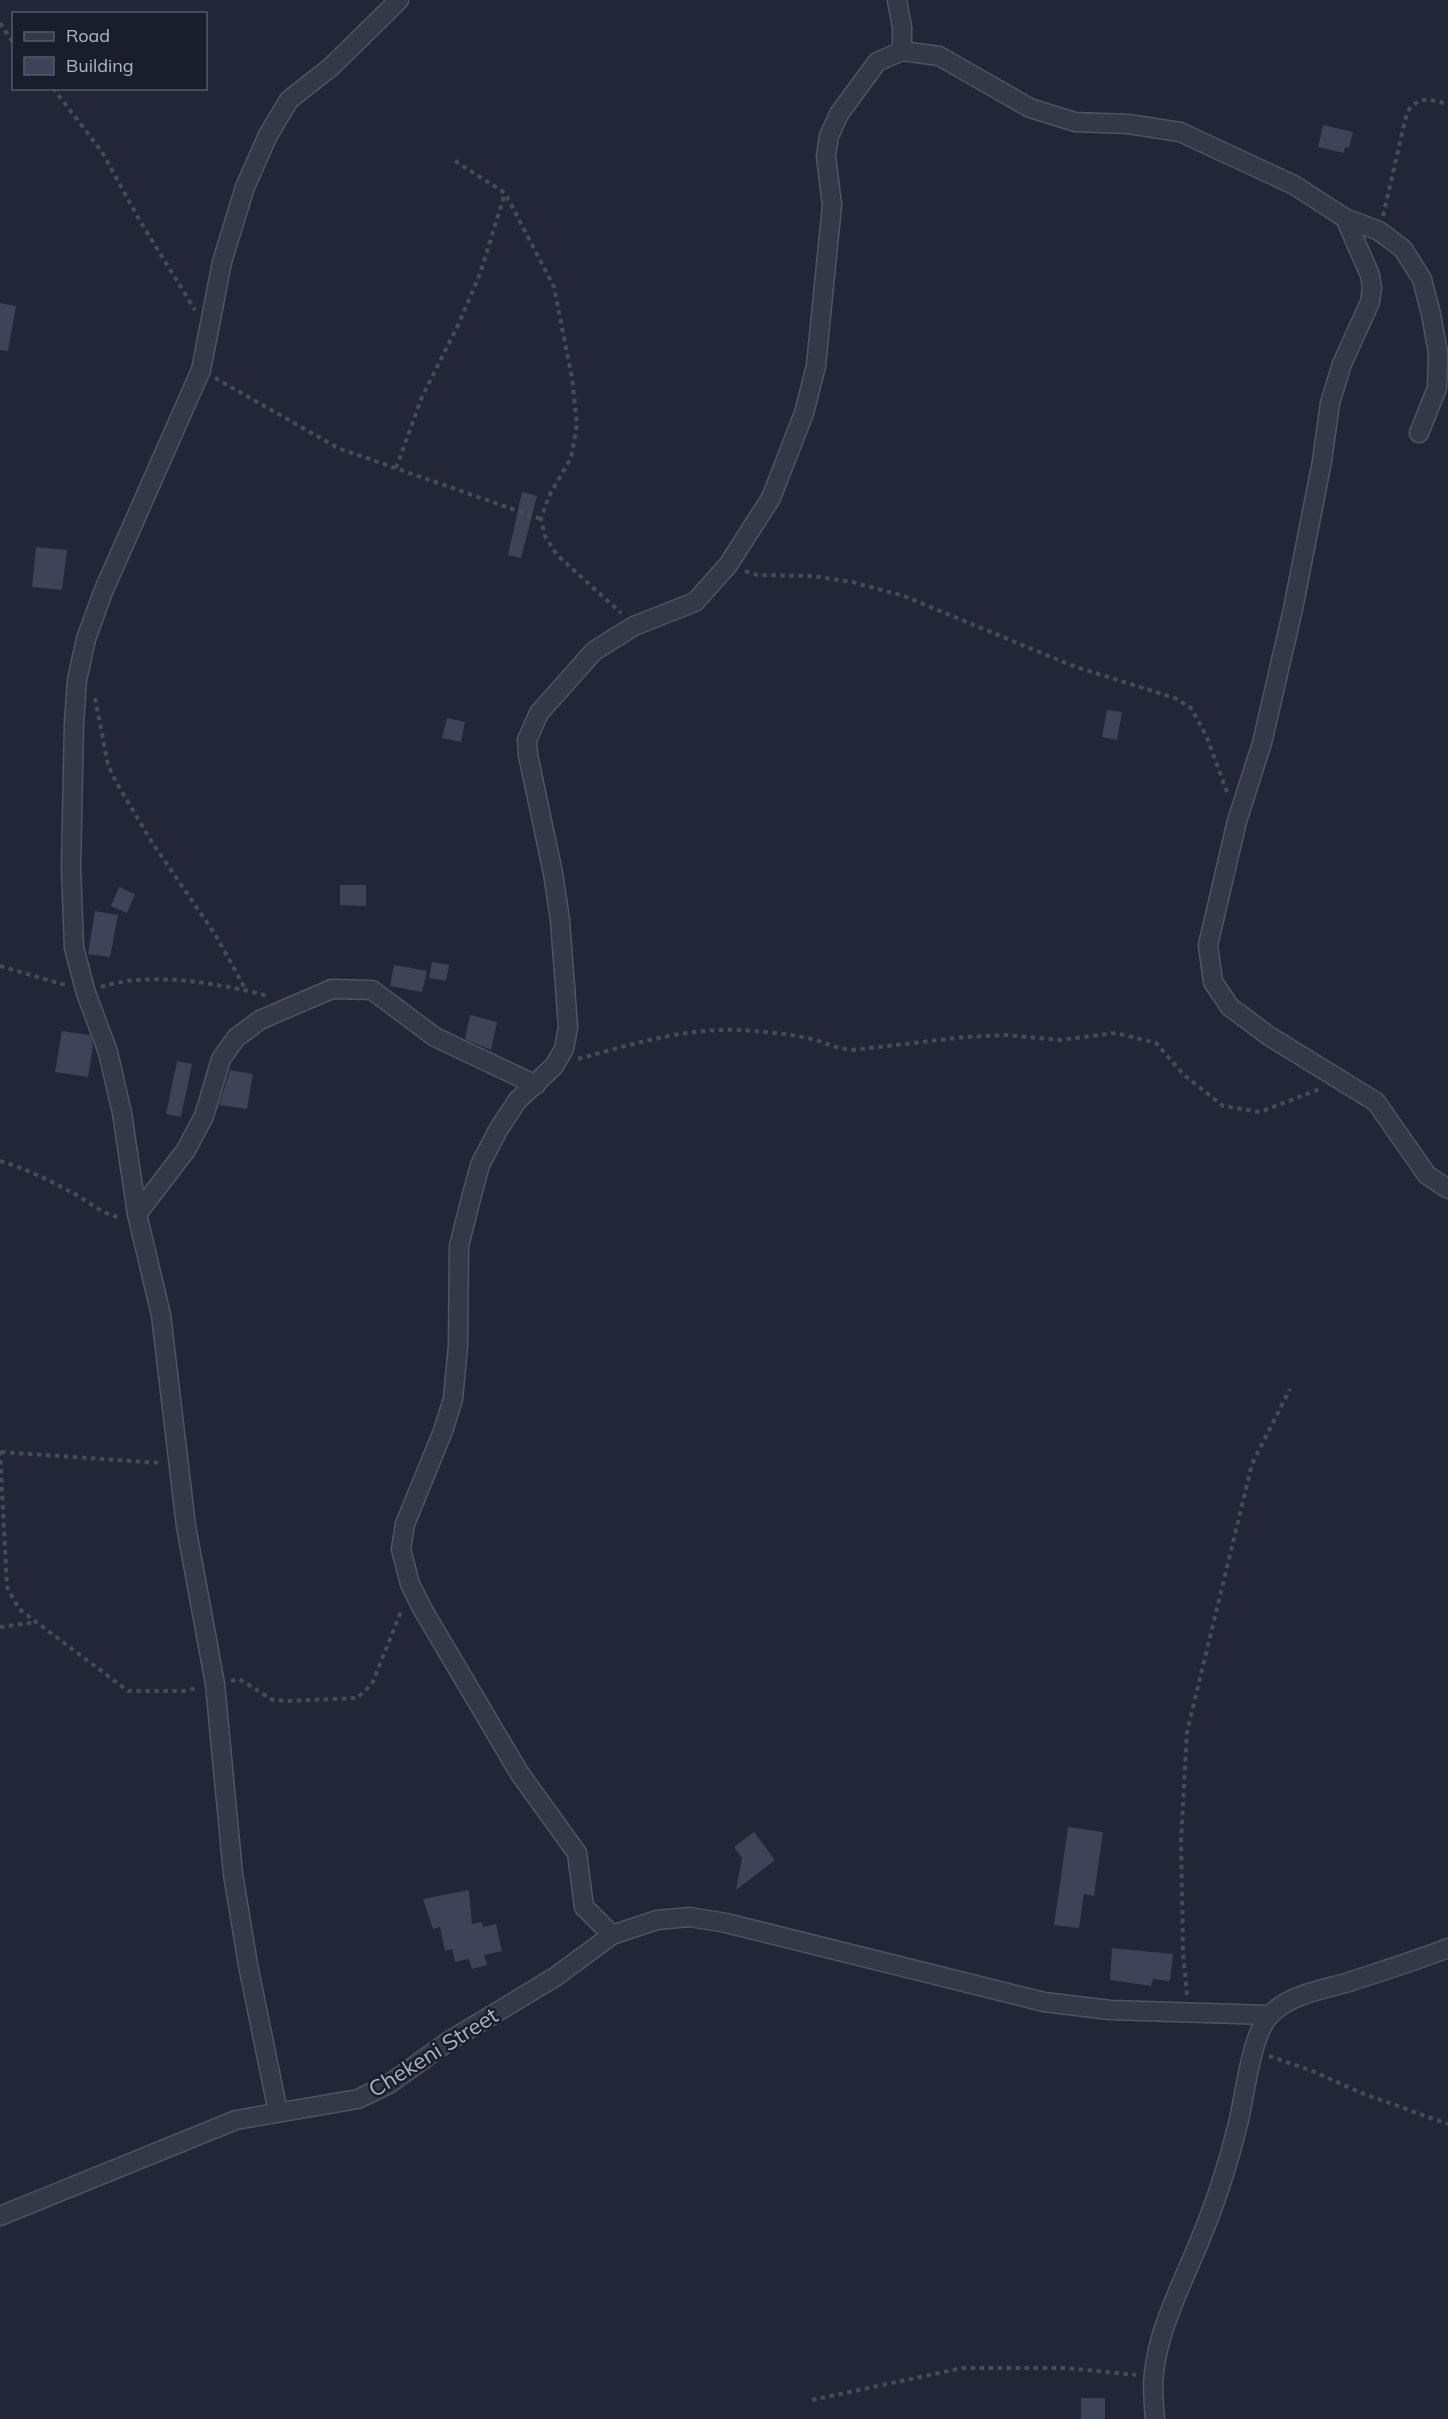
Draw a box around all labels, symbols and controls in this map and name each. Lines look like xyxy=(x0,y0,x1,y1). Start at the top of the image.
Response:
legend xyxy=(12,12,207,90)
text: Road xyxy=(66,24,110,47)
text: Building xyxy=(66,54,134,77)
street label: Chekeni Street xyxy=(363,2001,503,2103)

